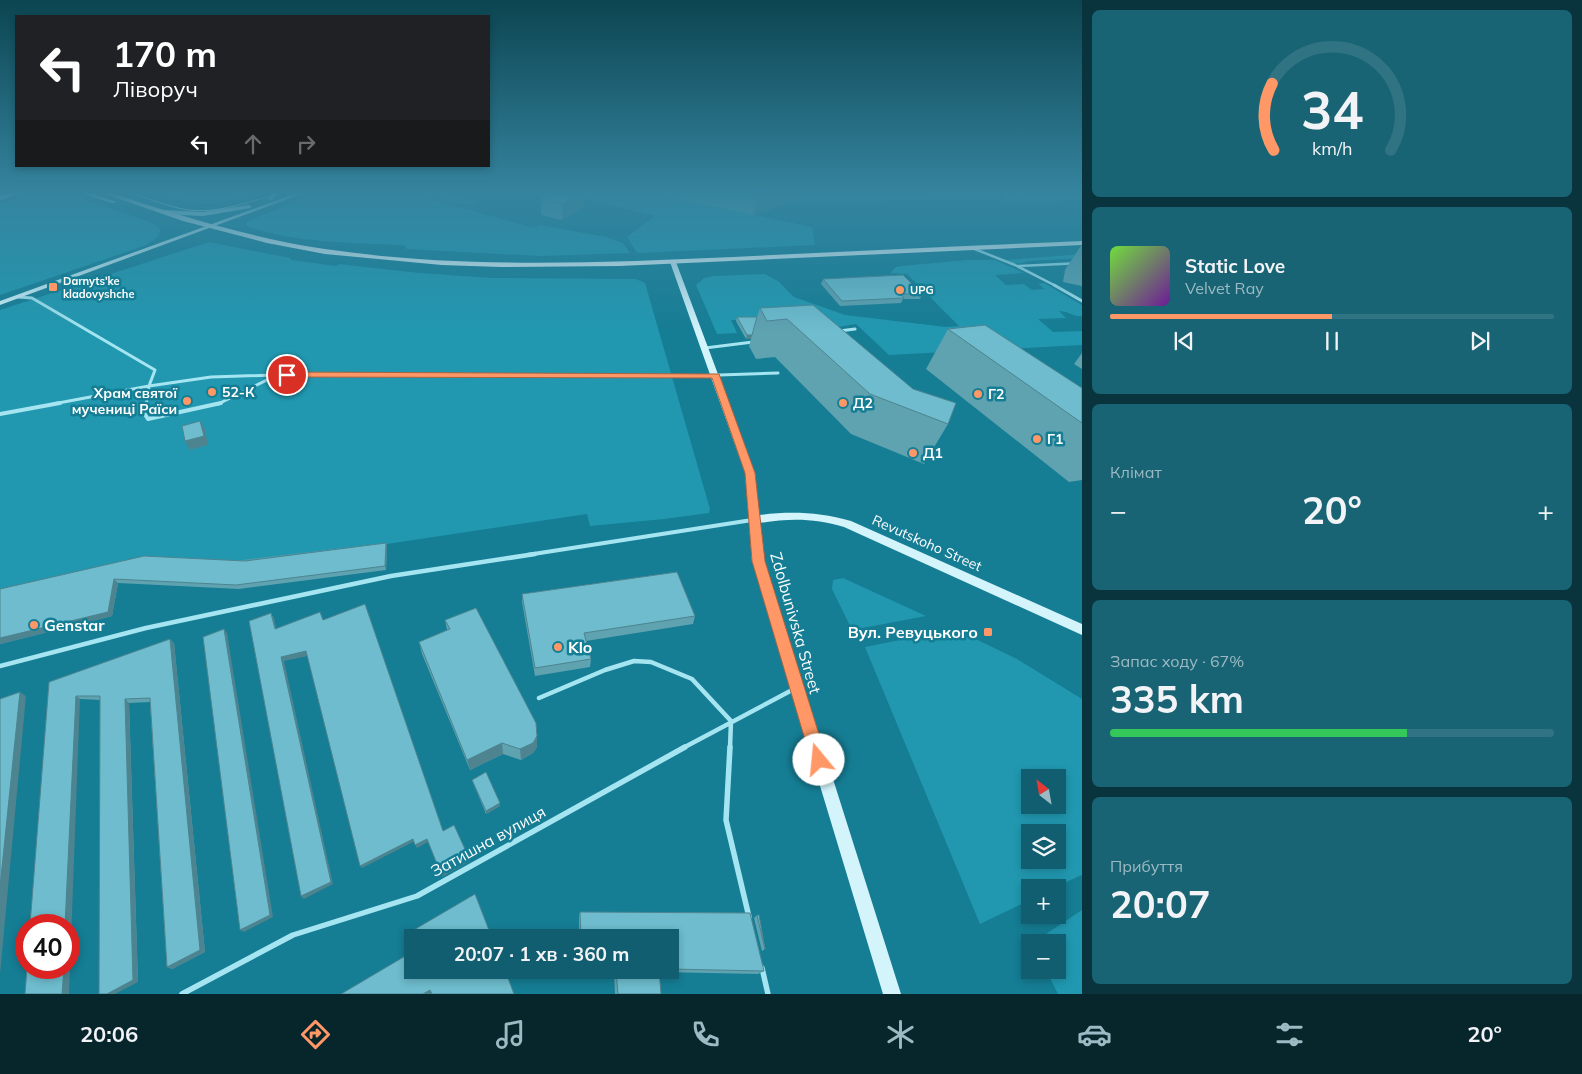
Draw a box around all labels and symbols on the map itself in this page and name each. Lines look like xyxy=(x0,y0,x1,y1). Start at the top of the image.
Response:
place label: Darnytsʹke kladovyshche xyxy=(63,274,134,301)
marker: Darnytsʹke kladovyshche xyxy=(47,281,59,293)
place label: UPG xyxy=(910,283,934,297)
marker: UPG xyxy=(894,284,906,296)
pin xyxy=(266,354,308,396)
place label: 52-К xyxy=(222,383,255,401)
place label: Храм святої мучениці Раїси xyxy=(72,384,178,418)
place label: Г2 xyxy=(988,385,1004,403)
marker: 52-К xyxy=(206,386,218,398)
marker: Г2 xyxy=(972,388,984,400)
place label: Д2 xyxy=(853,394,873,412)
marker: Храм святої мучениці Раїси xyxy=(181,395,193,407)
marker: Д2 xyxy=(837,397,849,409)
place label: Г1 xyxy=(1047,430,1063,448)
marker: Г1 xyxy=(1031,433,1043,445)
place label: Д1 xyxy=(923,444,943,462)
marker: Д1 xyxy=(907,447,919,459)
street label: Revutskoho Street xyxy=(869,511,985,575)
street label: Zdolbunivska Street xyxy=(766,550,826,696)
place label: Genstar xyxy=(44,615,105,635)
marker: Genstar xyxy=(28,619,40,631)
place label: Вул. Ревуцького xyxy=(848,622,978,642)
marker: Вул. Ревуцького xyxy=(982,626,994,638)
place label: Klo xyxy=(568,637,592,657)
marker: Klo xyxy=(552,641,564,653)
position arrow xyxy=(792,733,844,785)
north arrow xyxy=(1021,769,1066,814)
street label: Затишна вулиця xyxy=(427,801,549,881)
speed limit sign: 40 xyxy=(15,914,80,979)

